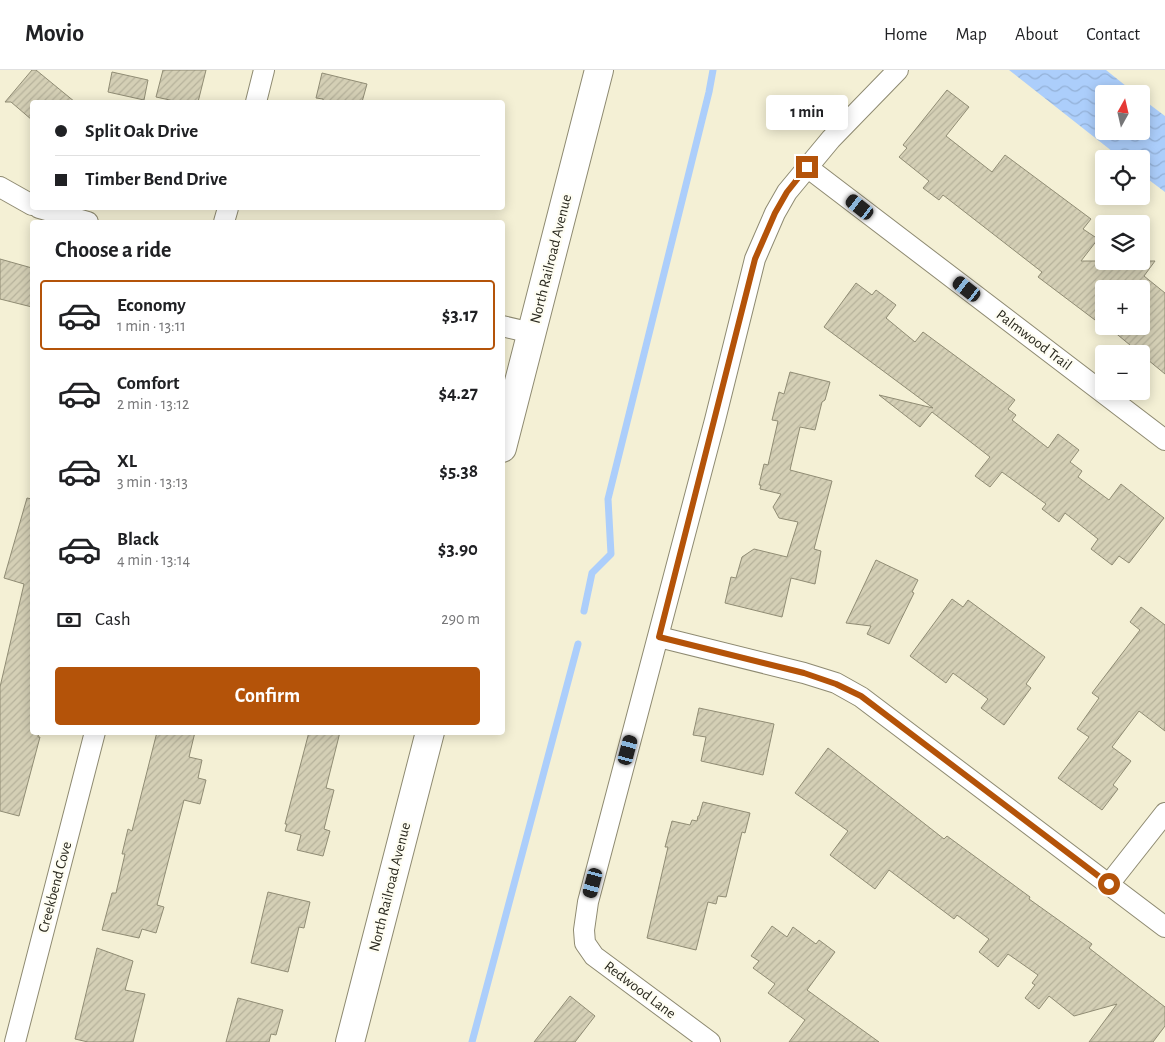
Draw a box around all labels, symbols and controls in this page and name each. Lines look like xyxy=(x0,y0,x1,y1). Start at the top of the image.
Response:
text: Movio xyxy=(25,22,84,46)
text: Home xyxy=(884,26,927,44)
text: Map xyxy=(955,26,987,44)
text: About xyxy=(1015,26,1058,44)
text: Contact xyxy=(1086,26,1140,44)
north arrow xyxy=(1095,85,1150,140)
map controls xyxy=(1095,85,1150,400)
callout: 1 min xyxy=(766,94,848,129)
text: 1 min xyxy=(790,104,824,120)
text: Split Oak Drive xyxy=(85,122,198,141)
button: locate xyxy=(1095,150,1150,205)
route end xyxy=(796,156,818,178)
text: Timber Bend Drive xyxy=(85,170,227,189)
car xyxy=(843,192,876,222)
street label: North Railroad Avenue xyxy=(528,193,574,325)
button: layers xyxy=(1095,215,1150,270)
text: Choose a ride xyxy=(55,239,171,261)
car xyxy=(950,274,983,304)
button: + xyxy=(1095,280,1150,335)
icon: car xyxy=(57,293,102,338)
text: Economy xyxy=(117,296,186,315)
text: $3.17 xyxy=(442,306,478,325)
street label: Palmwood Trail xyxy=(994,307,1074,373)
text: 1 min · 13:11 xyxy=(117,318,186,334)
button: − xyxy=(1095,345,1150,400)
icon: car xyxy=(57,371,102,416)
text: Comfort xyxy=(117,374,179,393)
text: $4.27 xyxy=(438,384,478,403)
text: 2 min · 13:12 xyxy=(117,396,189,412)
icon: car xyxy=(57,449,102,494)
text: XL xyxy=(117,452,137,471)
text: $5.38 xyxy=(439,462,478,481)
text: 3 min · 13:13 xyxy=(117,474,188,490)
icon: car xyxy=(57,527,102,572)
text: Black xyxy=(117,530,159,549)
text: $3.90 xyxy=(438,540,478,559)
text: 4 min · 13:14 xyxy=(117,552,190,568)
icon: cash xyxy=(55,606,83,634)
text: Cash xyxy=(95,610,131,629)
text: 290 m xyxy=(441,611,480,627)
button: Confirm xyxy=(55,667,480,725)
car xyxy=(616,734,639,766)
street label: North Railroad Avenue xyxy=(367,821,413,953)
street label: Creekbend Cove xyxy=(36,840,74,934)
car xyxy=(581,867,604,899)
route start xyxy=(1098,873,1120,895)
street label: Redwood Lane xyxy=(602,958,679,1022)

